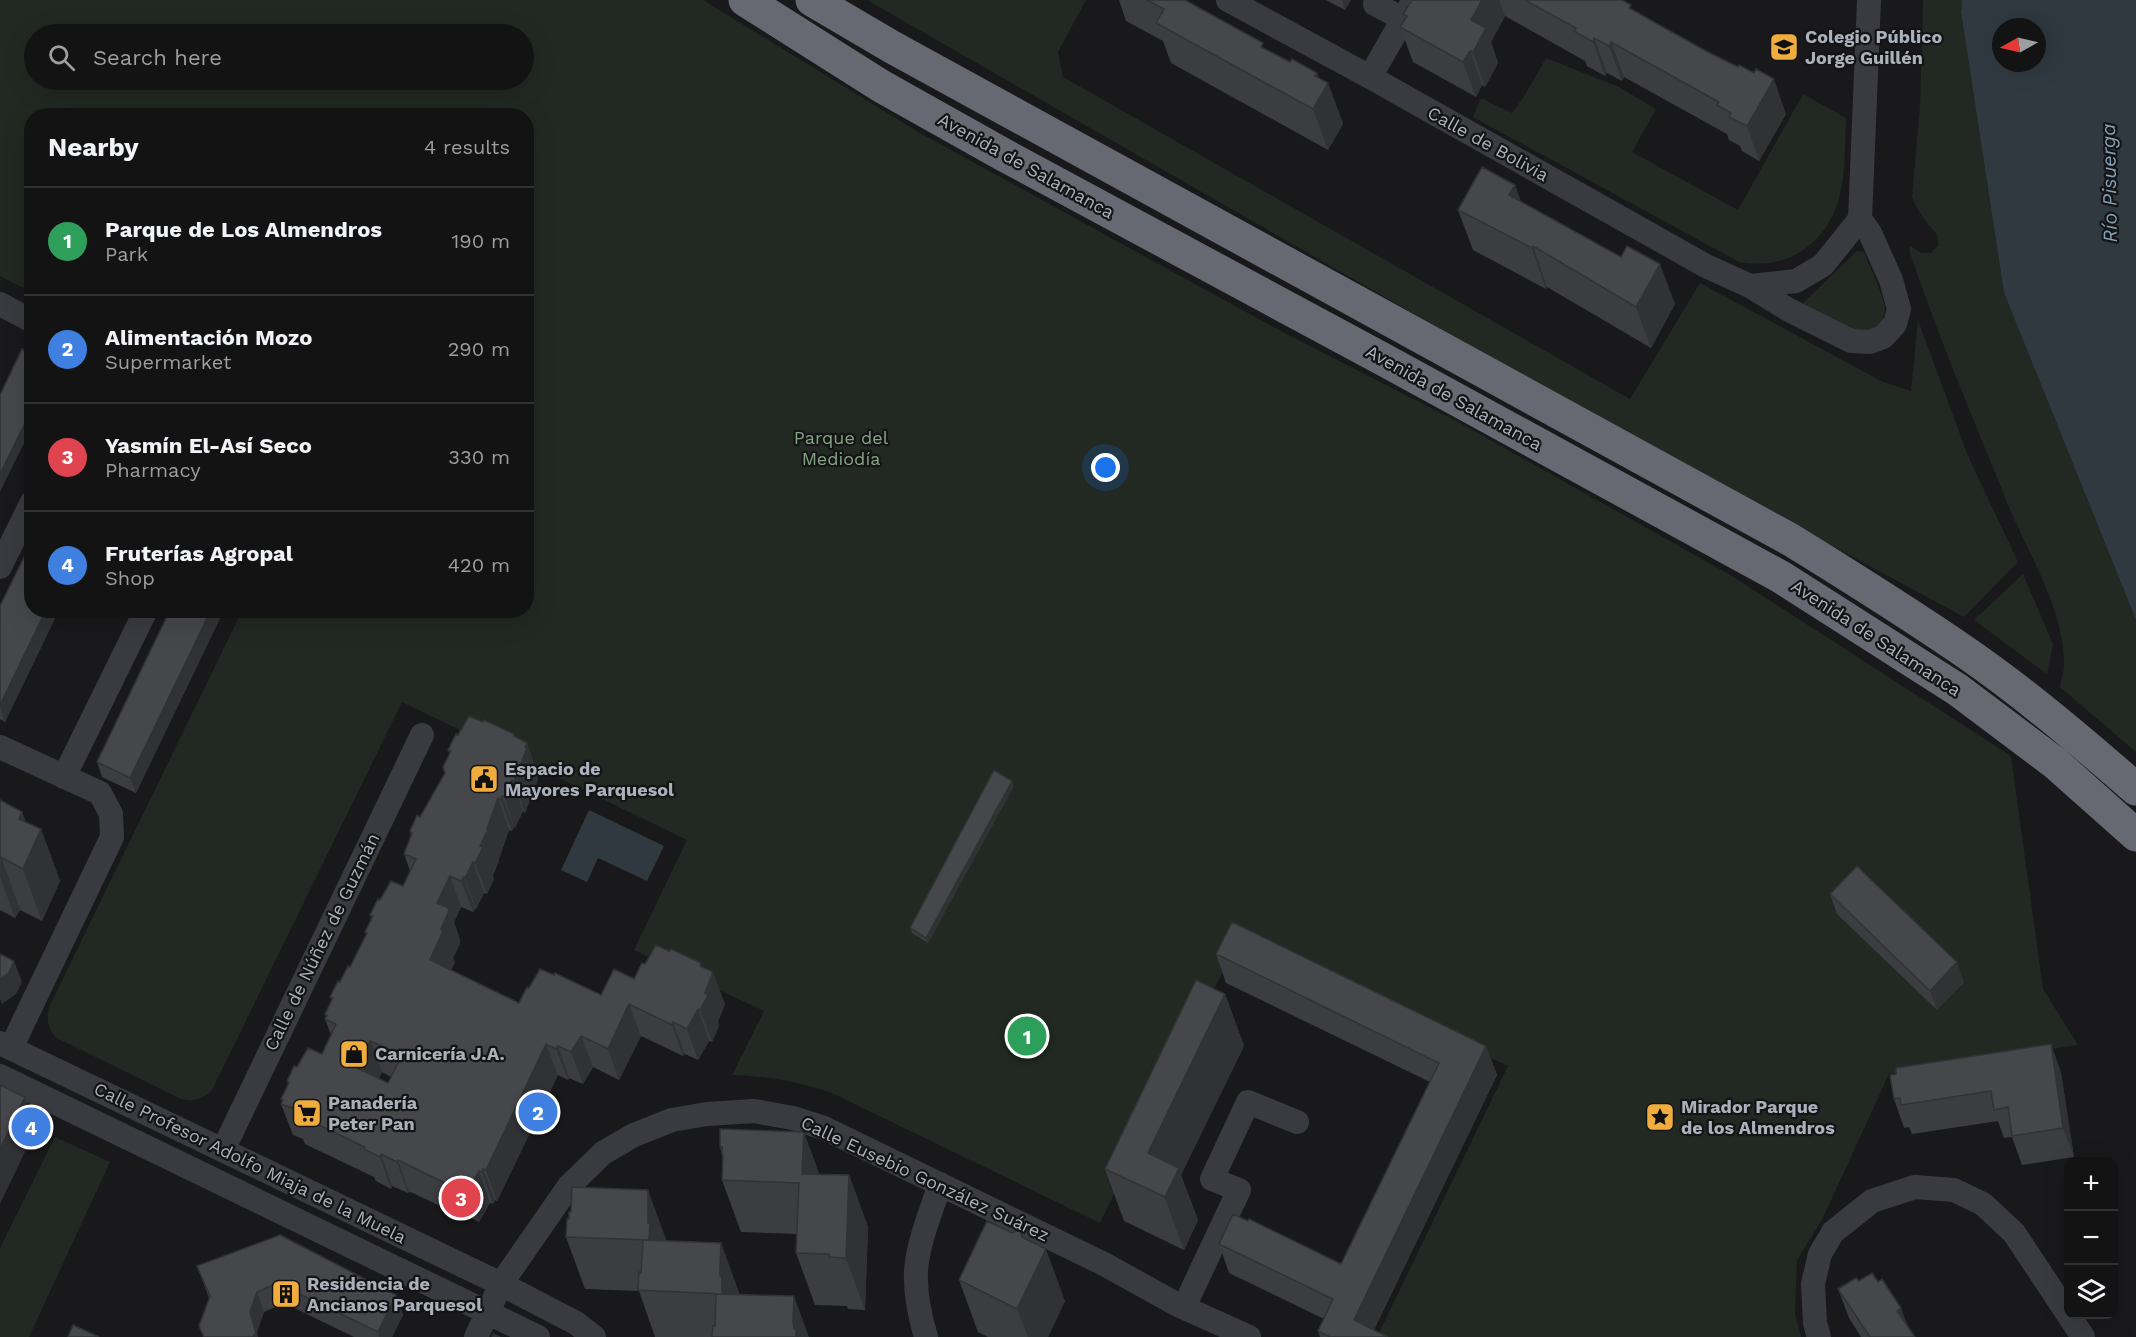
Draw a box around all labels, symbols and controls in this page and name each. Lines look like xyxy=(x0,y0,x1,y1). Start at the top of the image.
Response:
north arrow xyxy=(1992,18,2046,72)
search box xyxy=(24,24,534,90)
place label: Colegio Público Jorge Guillén xyxy=(1805,26,1942,68)
school or university icon: Colegio Público Jorge Guillén xyxy=(1768,31,1800,63)
icon: search xyxy=(45,41,78,74)
text: Search here xyxy=(93,45,222,70)
street label: Calle de Bolivia xyxy=(1424,102,1552,185)
street label: Avenida de Salamanca xyxy=(935,108,1118,223)
water label: Río Pisuerga xyxy=(2096,123,2122,243)
text: Nearby xyxy=(48,132,139,162)
text: 4 results xyxy=(424,135,510,159)
text: Parque de Los Almendros xyxy=(105,217,382,242)
text: 1 xyxy=(63,229,72,253)
text: 190 m xyxy=(452,229,510,253)
text: Park xyxy=(105,242,148,266)
text: Alimentación Mozo xyxy=(105,325,312,350)
text: 2 xyxy=(62,337,73,361)
text: 290 m xyxy=(448,337,510,361)
street label: Avenida de Salamanca xyxy=(1363,340,1546,455)
text: Supermarket xyxy=(105,350,231,374)
park label: Parque del Mediodía xyxy=(794,427,889,469)
text: Yasmín El-Así Seco xyxy=(105,433,312,458)
text: 3 xyxy=(62,445,73,469)
text: 330 m xyxy=(448,445,510,469)
your location xyxy=(1091,453,1120,482)
text: Pharmacy xyxy=(105,458,201,482)
text: Fruterías Agropal xyxy=(105,541,293,566)
text: 4 xyxy=(61,553,74,577)
text: 420 m xyxy=(448,553,510,577)
text: Shop xyxy=(105,566,155,590)
street label: Avenida de Salamanca xyxy=(1788,575,1965,700)
place label: Espacio de Mayores Parquesol xyxy=(505,758,674,800)
public building icon: Espacio de Mayores Parquesol xyxy=(468,763,500,795)
street label: Calle de Núñez de Guzmán xyxy=(260,830,383,1054)
pin: 1 xyxy=(1008,1014,1046,1058)
shop icon: Carnicería J.A. xyxy=(338,1038,370,1070)
place label: Carnicería J.A. xyxy=(375,1043,505,1064)
street label: Calle Profesor Adolfo Miaja de la Muela xyxy=(91,1078,410,1247)
pin: 2 xyxy=(518,1090,558,1134)
place label: Panadería Peter Pan xyxy=(328,1092,418,1134)
place label: Mirador Parque de los Almendros xyxy=(1681,1096,1835,1138)
supermarket icon: Panadería Peter Pan xyxy=(291,1097,323,1129)
place icon: Mirador Parque de los Almendros xyxy=(1644,1101,1676,1133)
pin: 4 xyxy=(12,1104,51,1150)
street label: Calle Eusebio González Suárez xyxy=(798,1112,1053,1245)
map controls xyxy=(2064,1157,2118,1319)
button: + xyxy=(2064,1157,2118,1211)
pin: 3 xyxy=(442,1176,480,1220)
button: − xyxy=(2064,1211,2118,1265)
button: layers xyxy=(2064,1265,2118,1319)
place label: Residencia de Ancianos Parquesol xyxy=(307,1273,482,1315)
building icon: Residencia de Ancianos Parquesol xyxy=(270,1278,302,1310)

